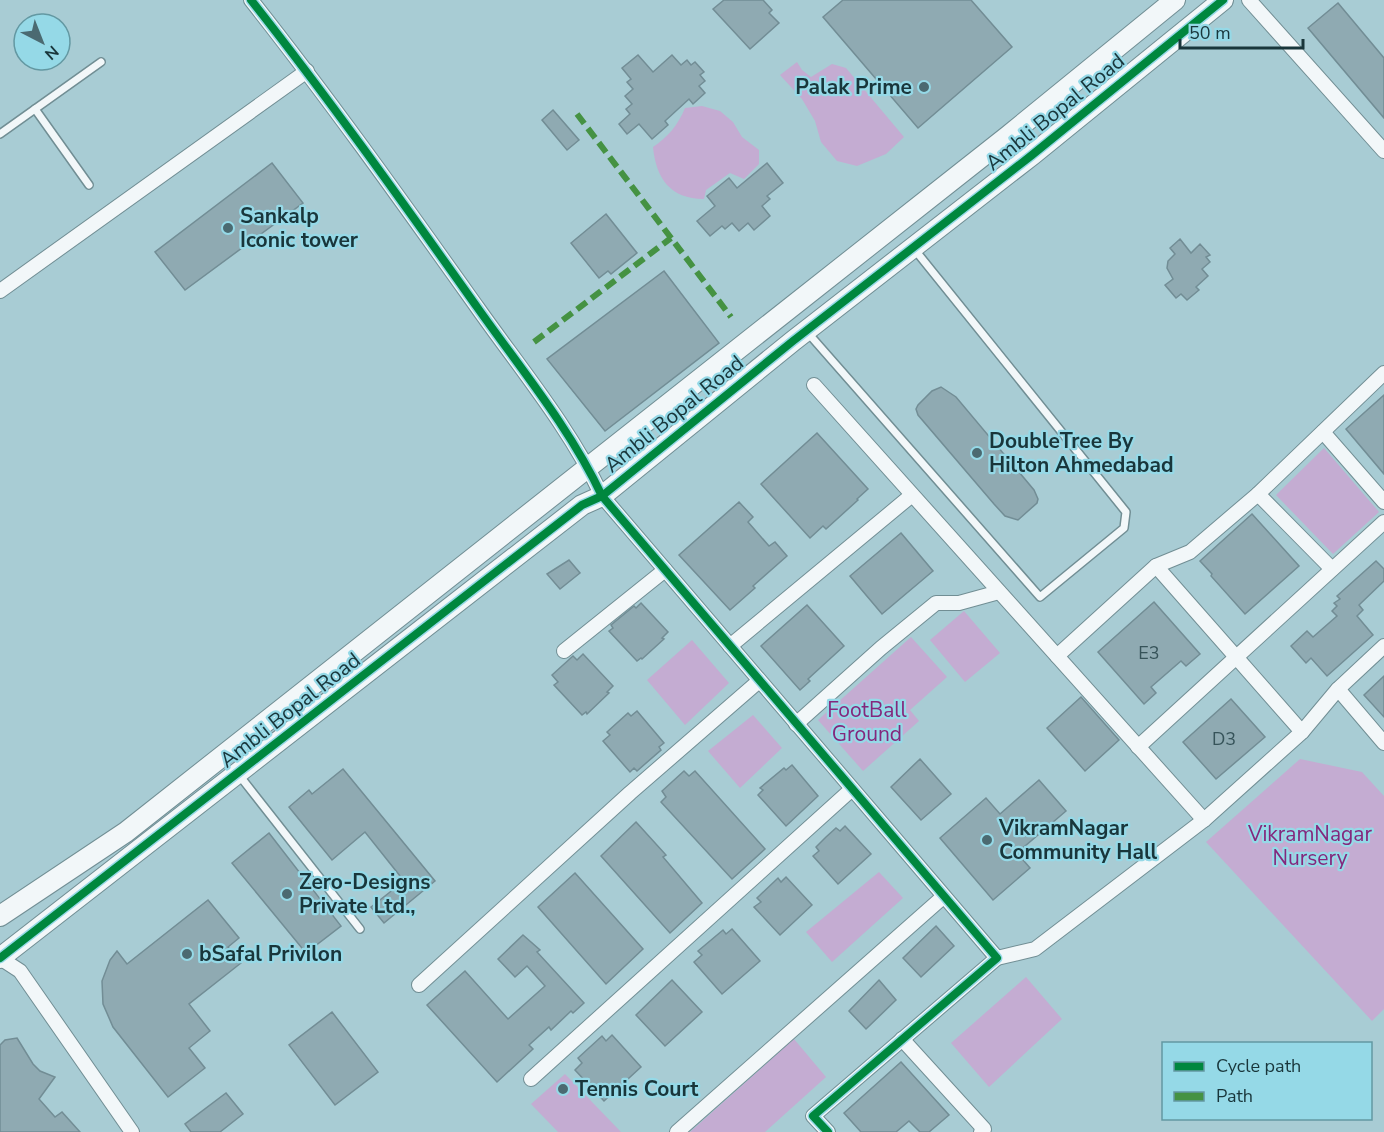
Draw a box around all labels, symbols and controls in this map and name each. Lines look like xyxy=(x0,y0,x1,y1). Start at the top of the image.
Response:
north arrow xyxy=(12,12,72,72)
scale bar xyxy=(1180,12,1303,50)
text: 50 m xyxy=(1189,21,1231,45)
text: N xyxy=(40,40,63,65)
street label: Ambli Bopal Road xyxy=(979,47,1131,177)
place label: Palak Prime xyxy=(795,73,912,101)
marker: Palak Prime xyxy=(917,80,931,94)
place label: Sankalp Iconic tower xyxy=(240,202,359,254)
marker: Sankalp Iconic tower xyxy=(221,221,235,235)
street label: Ambli Bopal Road xyxy=(598,349,750,479)
place label: DoubleTree By Hilton Ahmedabad xyxy=(989,427,1174,479)
marker: DoubleTree By Hilton Ahmedabad xyxy=(970,446,984,460)
house number: E3 xyxy=(1138,641,1160,665)
street label: Ambli Bopal Road xyxy=(214,646,366,774)
park label: FootBall Ground xyxy=(827,696,908,748)
house number: D3 xyxy=(1212,727,1236,751)
place label: VikramNagar Community Hall xyxy=(998,814,1158,866)
park label: VikramNagar Nursery xyxy=(1247,820,1372,872)
marker: VikramNagar Community Hall xyxy=(980,833,994,847)
place label: Zero-Designs Private Ltd., xyxy=(299,868,431,920)
marker: Zero-Designs Private Ltd., xyxy=(280,887,294,901)
place label: bSafal Privilon xyxy=(199,940,342,968)
marker: bSafal Privilon xyxy=(180,947,194,961)
legend xyxy=(1162,1042,1372,1120)
text: Cycle path xyxy=(1216,1054,1301,1078)
place label: Tennis Court xyxy=(575,1075,699,1103)
marker: Tennis Court xyxy=(556,1082,570,1096)
text: Path xyxy=(1216,1084,1253,1108)

